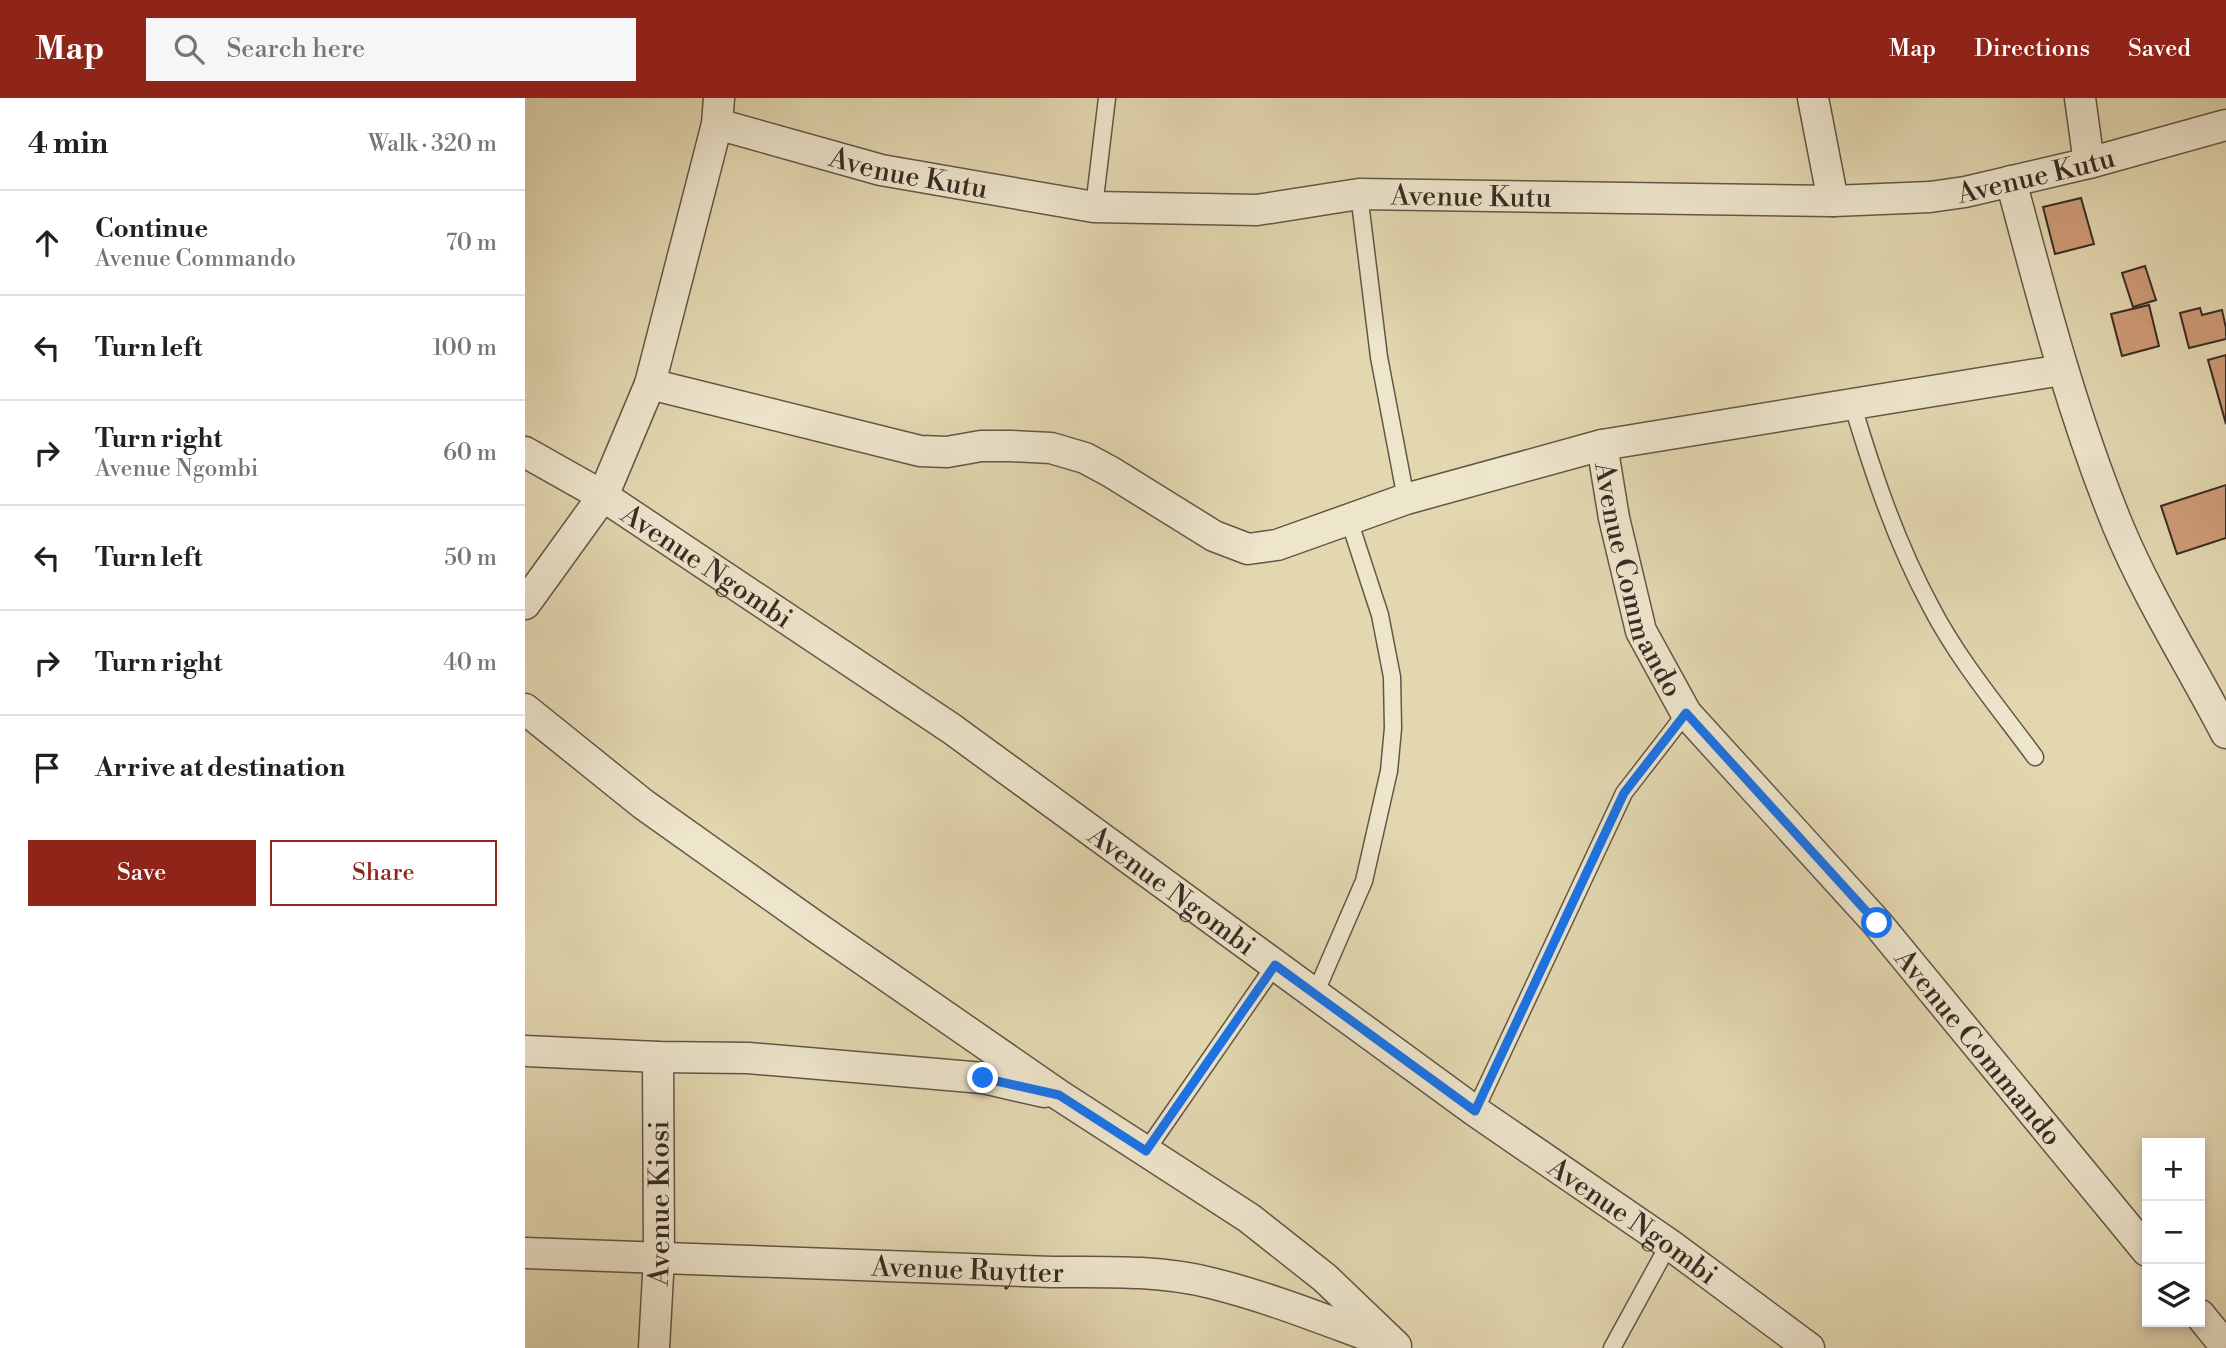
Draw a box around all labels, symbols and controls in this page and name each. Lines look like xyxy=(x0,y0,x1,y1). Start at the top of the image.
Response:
search box xyxy=(146,18,636,81)
text: Map xyxy=(35,29,104,70)
icon: search xyxy=(170,30,208,68)
text: Search here xyxy=(226,33,365,65)
text: Map xyxy=(1889,34,1936,64)
text: Directions xyxy=(1974,34,2090,64)
text: Saved xyxy=(2128,34,2191,64)
text: 4 min xyxy=(28,125,108,163)
text: Walk · 320 m xyxy=(368,130,497,158)
street label: Avenue Kutu xyxy=(824,140,990,207)
street label: Avenue Kutu xyxy=(1953,141,2119,212)
street label: Avenue Kutu xyxy=(1390,178,1552,216)
text: Continue xyxy=(95,213,208,245)
icon: ahead xyxy=(28,224,66,262)
text: 70 m xyxy=(446,229,497,257)
text: Avenue Commando xyxy=(95,245,296,273)
icon: left xyxy=(28,329,66,367)
text: Turn left xyxy=(95,332,203,364)
text: 100 m xyxy=(432,334,497,362)
text: Turn right xyxy=(95,423,223,455)
icon: right xyxy=(28,434,66,472)
text: 60 m xyxy=(443,439,497,467)
text: Avenue Ngombi xyxy=(95,455,258,483)
street label: Avenue Commando xyxy=(1586,459,1690,703)
street label: Avenue Ngombi xyxy=(613,497,799,637)
icon: left xyxy=(28,539,66,577)
text: Turn left xyxy=(95,542,203,574)
text: 50 m xyxy=(444,544,497,572)
icon: right xyxy=(28,644,66,682)
text: Turn right xyxy=(95,647,223,679)
text: 40 m xyxy=(443,649,497,677)
icon: arrive xyxy=(28,749,66,787)
text: Arrive at destination xyxy=(95,752,345,784)
street label: Avenue Ngombi xyxy=(1080,818,1262,964)
button: Save xyxy=(28,840,256,906)
button: Share xyxy=(270,840,497,906)
route start xyxy=(1861,907,1892,938)
street label: Avenue Commando xyxy=(1886,941,2069,1153)
route end xyxy=(967,1062,998,1093)
street label: Avenue Kiosi xyxy=(641,1121,678,1288)
map controls xyxy=(2142,1138,2205,1327)
button: + xyxy=(2142,1138,2205,1201)
street label: Avenue Ngombi xyxy=(1540,1150,1724,1293)
button: − xyxy=(2142,1201,2205,1264)
street label: Avenue Ruytter xyxy=(870,1249,1064,1291)
button: layers xyxy=(2142,1264,2205,1327)

